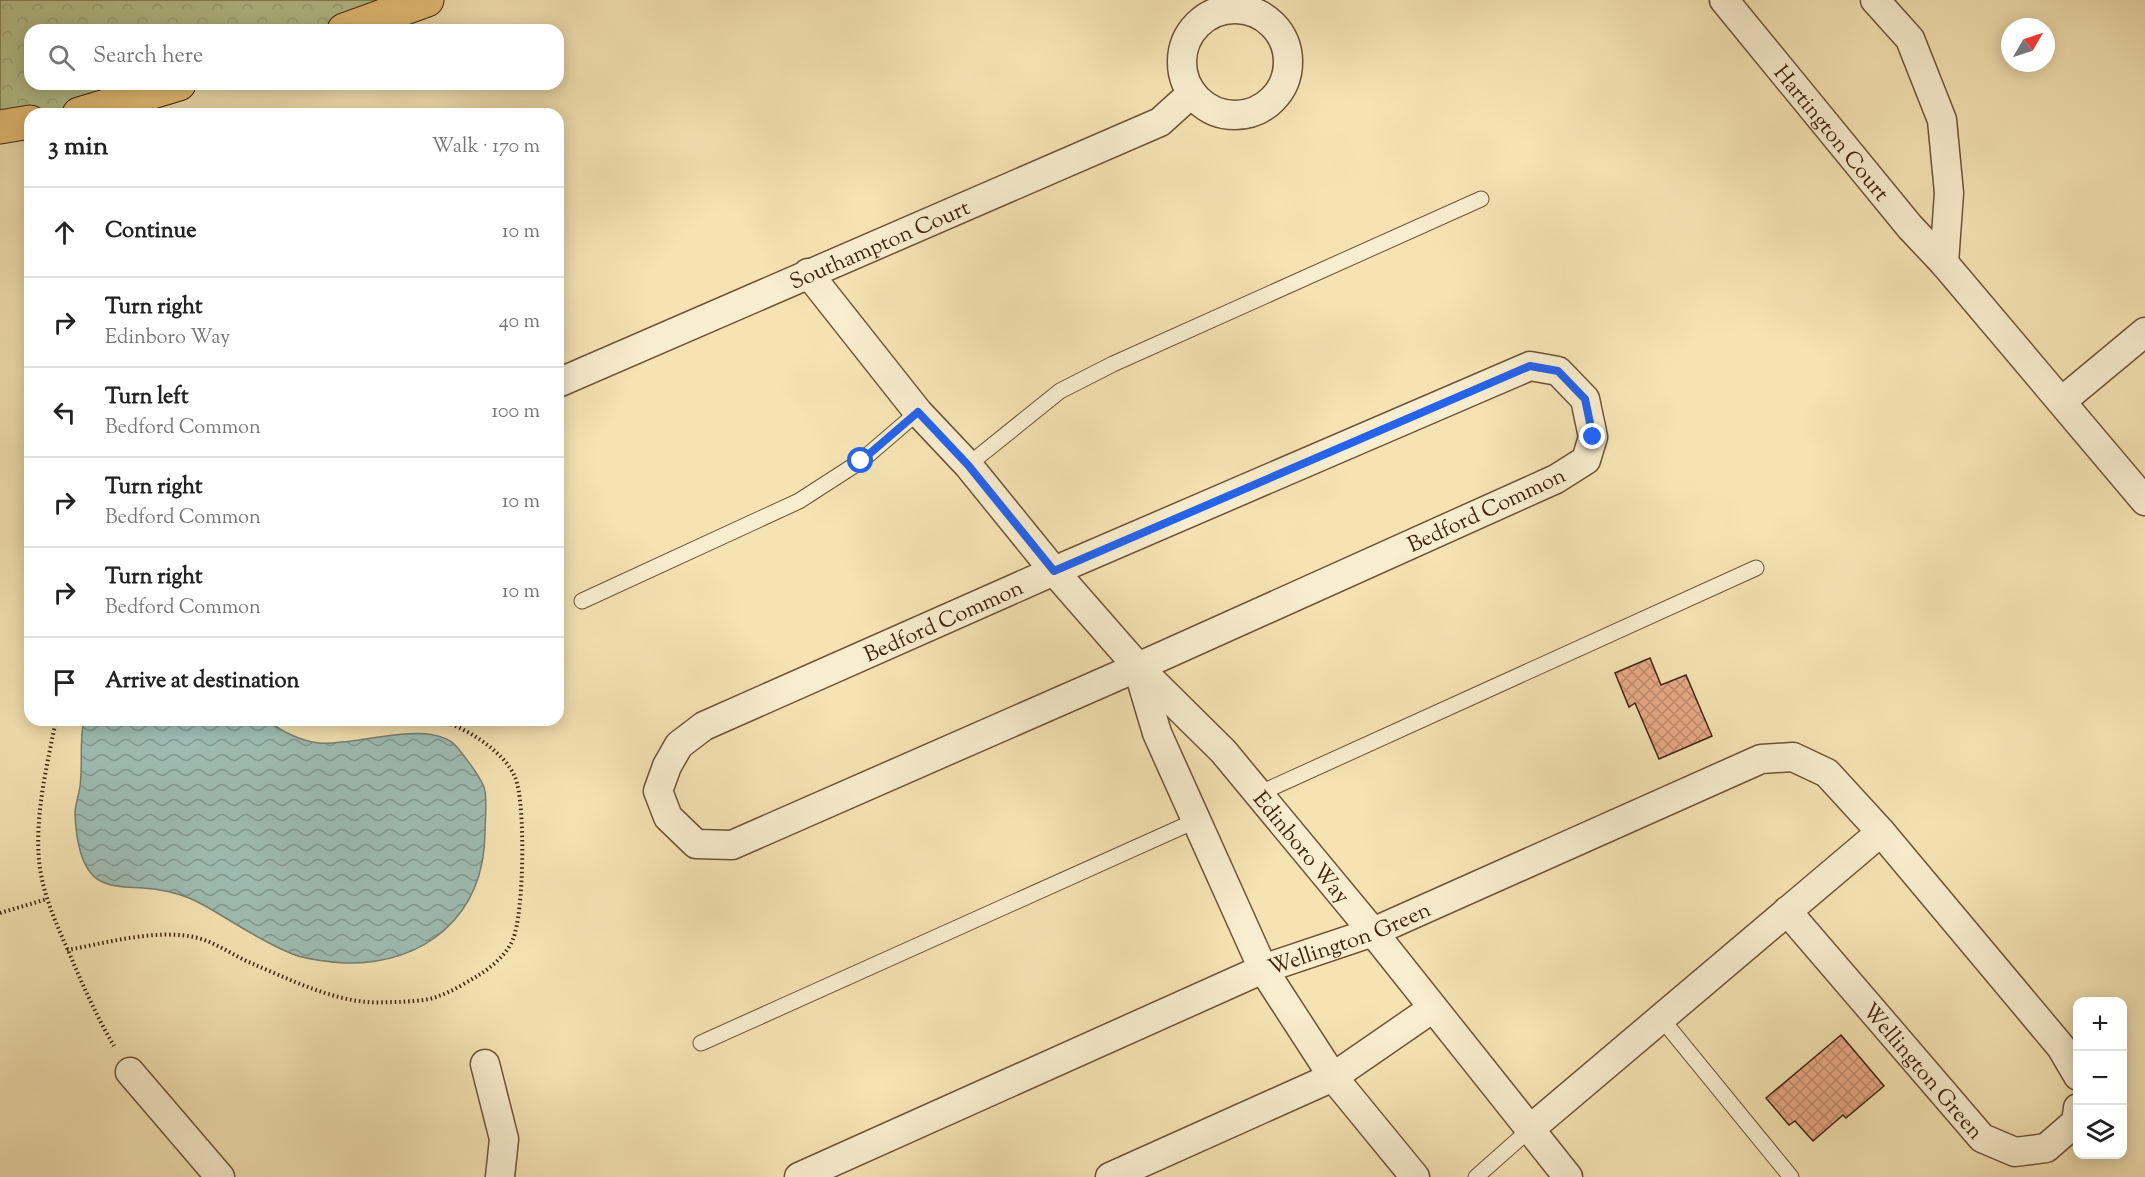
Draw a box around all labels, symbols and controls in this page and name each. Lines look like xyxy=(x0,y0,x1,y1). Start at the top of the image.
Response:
north arrow xyxy=(2001,18,2055,72)
search box xyxy=(24,24,564,90)
icon: search xyxy=(45,41,78,74)
text: Search here xyxy=(93,41,203,73)
street label: Hartington Court xyxy=(1765,59,1896,210)
text: 3 min xyxy=(48,129,108,166)
text: Walk · 170 m xyxy=(432,133,540,162)
street label: Southampton Court xyxy=(785,193,976,300)
icon: ahead xyxy=(48,216,81,249)
text: Continue xyxy=(105,216,196,248)
text: 10 m xyxy=(502,218,540,247)
text: Turn right xyxy=(105,292,202,324)
icon: right xyxy=(48,306,81,339)
text: 40 m xyxy=(499,308,540,337)
text: Edinboro Way xyxy=(105,324,230,353)
text: Turn left xyxy=(105,382,188,414)
icon: left xyxy=(48,396,81,429)
text: 100 m xyxy=(491,398,540,427)
text: Bedford Common xyxy=(105,414,261,443)
route end xyxy=(1579,423,1605,449)
route start xyxy=(847,447,873,473)
street label: Bedford Common xyxy=(1403,461,1572,562)
text: Turn right xyxy=(105,472,202,504)
icon: right xyxy=(48,486,81,519)
text: 10 m xyxy=(502,488,540,517)
text: Bedford Common xyxy=(105,504,261,533)
text: Turn right xyxy=(105,562,202,594)
street label: Bedford Common xyxy=(859,573,1029,672)
icon: right xyxy=(48,576,81,609)
text: 10 m xyxy=(502,578,540,607)
text: Bedford Common xyxy=(105,594,261,623)
icon: arrive xyxy=(48,666,81,699)
text: Arrive at destination xyxy=(105,666,300,698)
street label: Edinboro Way xyxy=(1244,785,1356,912)
street label: Wellington Green xyxy=(1264,895,1437,985)
street label: Wellington Green xyxy=(1854,997,1990,1148)
map controls xyxy=(2073,997,2127,1159)
button: + xyxy=(2073,997,2127,1051)
button: − xyxy=(2073,1051,2127,1105)
button: layers xyxy=(2073,1105,2127,1159)

